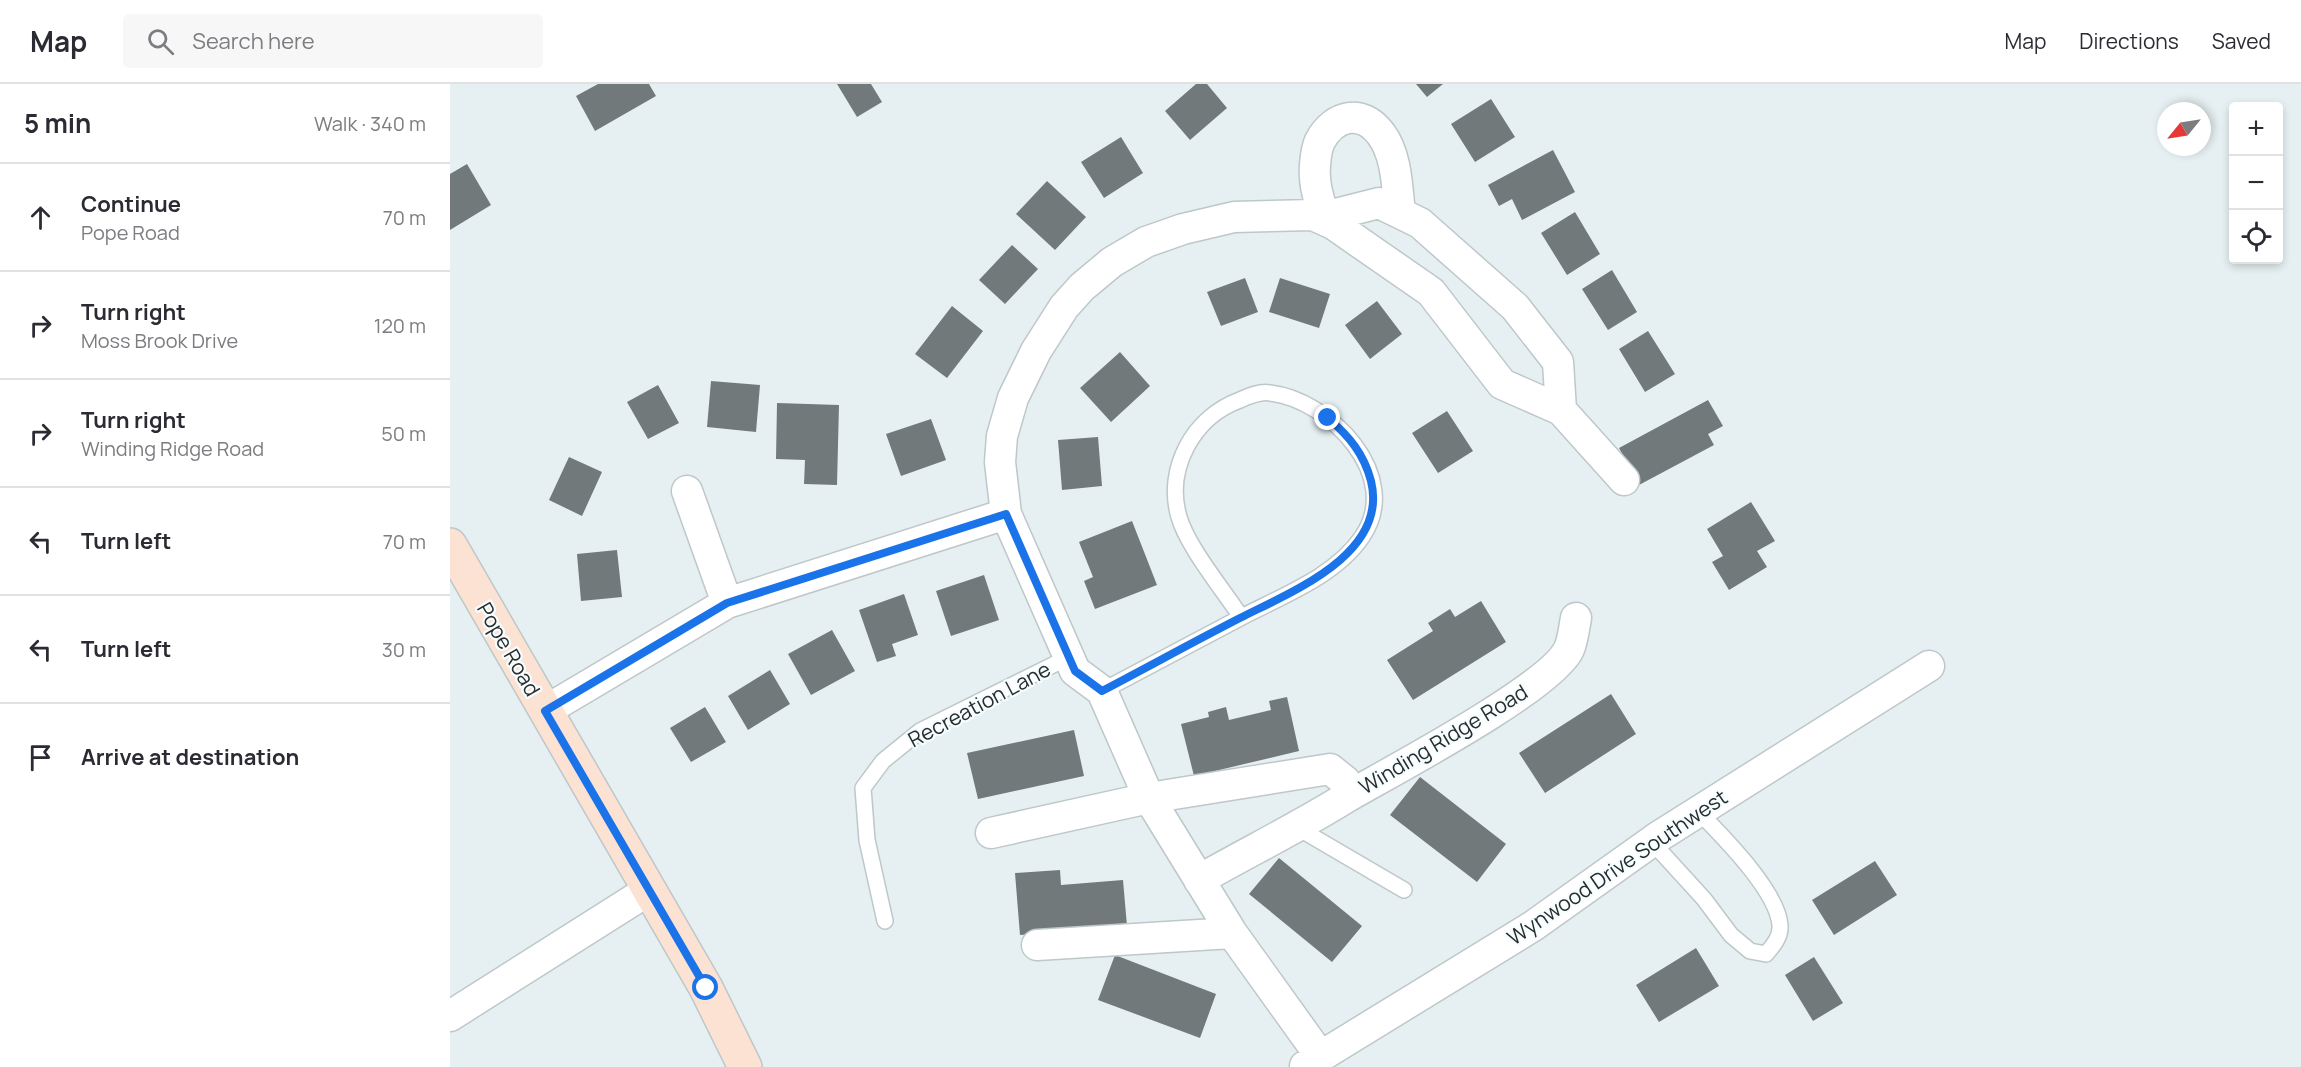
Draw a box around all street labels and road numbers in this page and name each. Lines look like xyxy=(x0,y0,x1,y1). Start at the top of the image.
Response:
street label: Pope Road xyxy=(471,597,547,701)
street label: Recreation Lane xyxy=(903,655,1055,753)
street label: Winding Ridge Road xyxy=(1353,677,1533,801)
street label: Wynwood Drive Southwest xyxy=(1501,783,1733,951)

